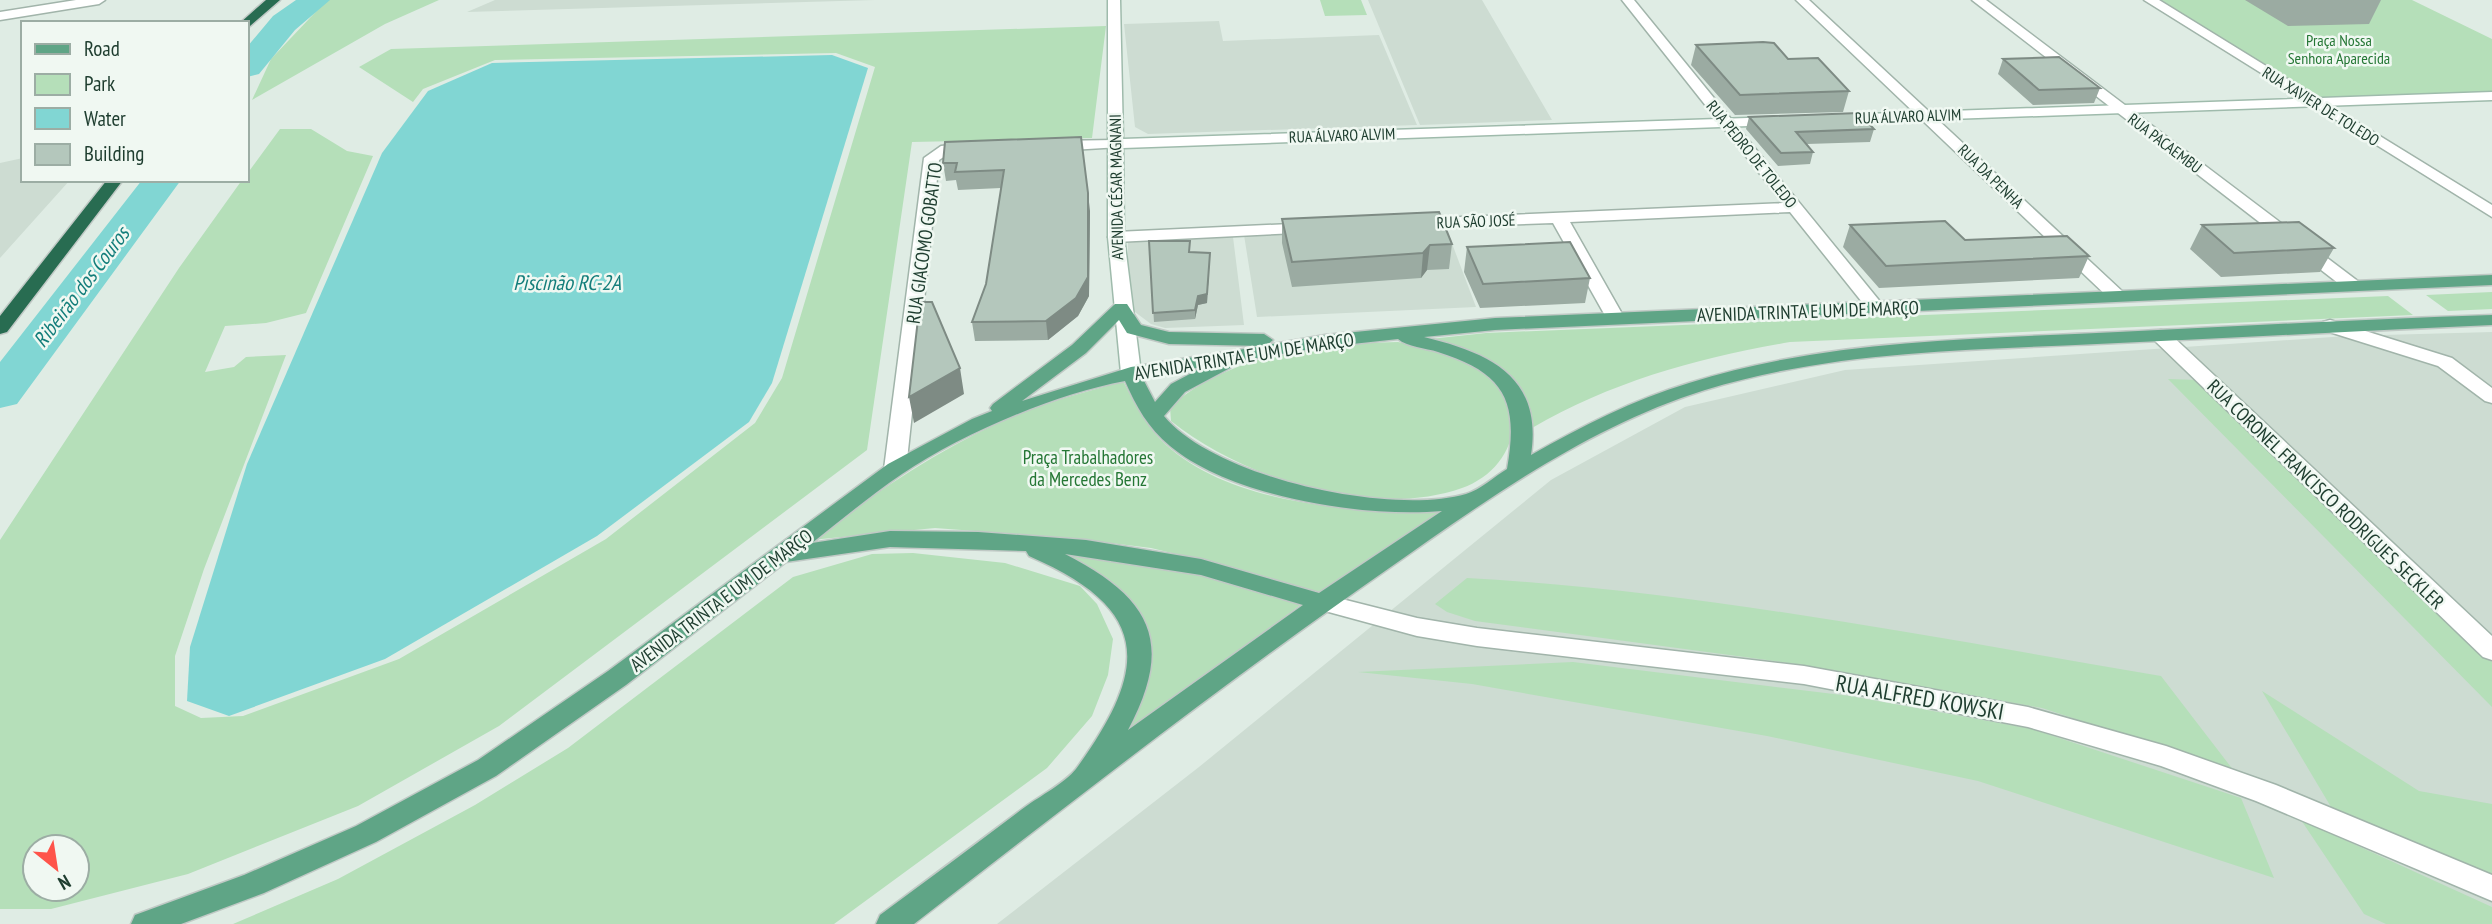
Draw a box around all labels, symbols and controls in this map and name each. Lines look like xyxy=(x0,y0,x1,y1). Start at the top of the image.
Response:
legend xyxy=(21,21,248,182)
park label: Praça Nossa Senhora Aparecida xyxy=(2288,30,2390,68)
text: Road xyxy=(84,35,120,62)
street label: RUA XAVIER DE TOLEDO xyxy=(2259,62,2383,150)
text: Park xyxy=(84,70,115,97)
street label: RUA PEDRO DE TOLEDO xyxy=(1703,96,1802,212)
street label: RUA ÁLVARO ALVIM xyxy=(1854,104,1962,128)
text: Water xyxy=(84,105,126,132)
street label: RUA PACAEMBU xyxy=(2124,109,2206,177)
street label: AVENIDA CÉSAR MAGNANI xyxy=(1105,114,1127,260)
street label: RUA ÁLVARO ALVIM xyxy=(1288,123,1396,147)
text: Building xyxy=(84,140,144,167)
street label: RUA DA PENHA xyxy=(1954,140,2028,213)
street label: RUA GIACOMO GOBATTO xyxy=(901,161,947,325)
street label: RUA SÃO JOSÉ xyxy=(1436,210,1516,232)
water label: Ribeirão dos Couros xyxy=(27,220,136,352)
water label: Piscinão RC-2A xyxy=(513,269,621,296)
street label: AVENIDA TRINTA E UM DE MARÇO xyxy=(1697,295,1919,327)
street label: AVENIDA TRINTA E UM DE MARÇO xyxy=(1132,327,1356,385)
street label: RUA CORONEL FRANCISCO RODRIGUES SECKLER xyxy=(2203,374,2449,614)
park label: Praça Trabalhadores da Mercedes Benz xyxy=(1023,445,1153,491)
street label: AVENIDA TRINTA E UM DE MARÇO xyxy=(625,524,817,676)
street label: RUA ALFRED KOWSKI xyxy=(1834,668,2006,726)
north arrow xyxy=(21,833,91,903)
text: N xyxy=(54,870,75,896)

